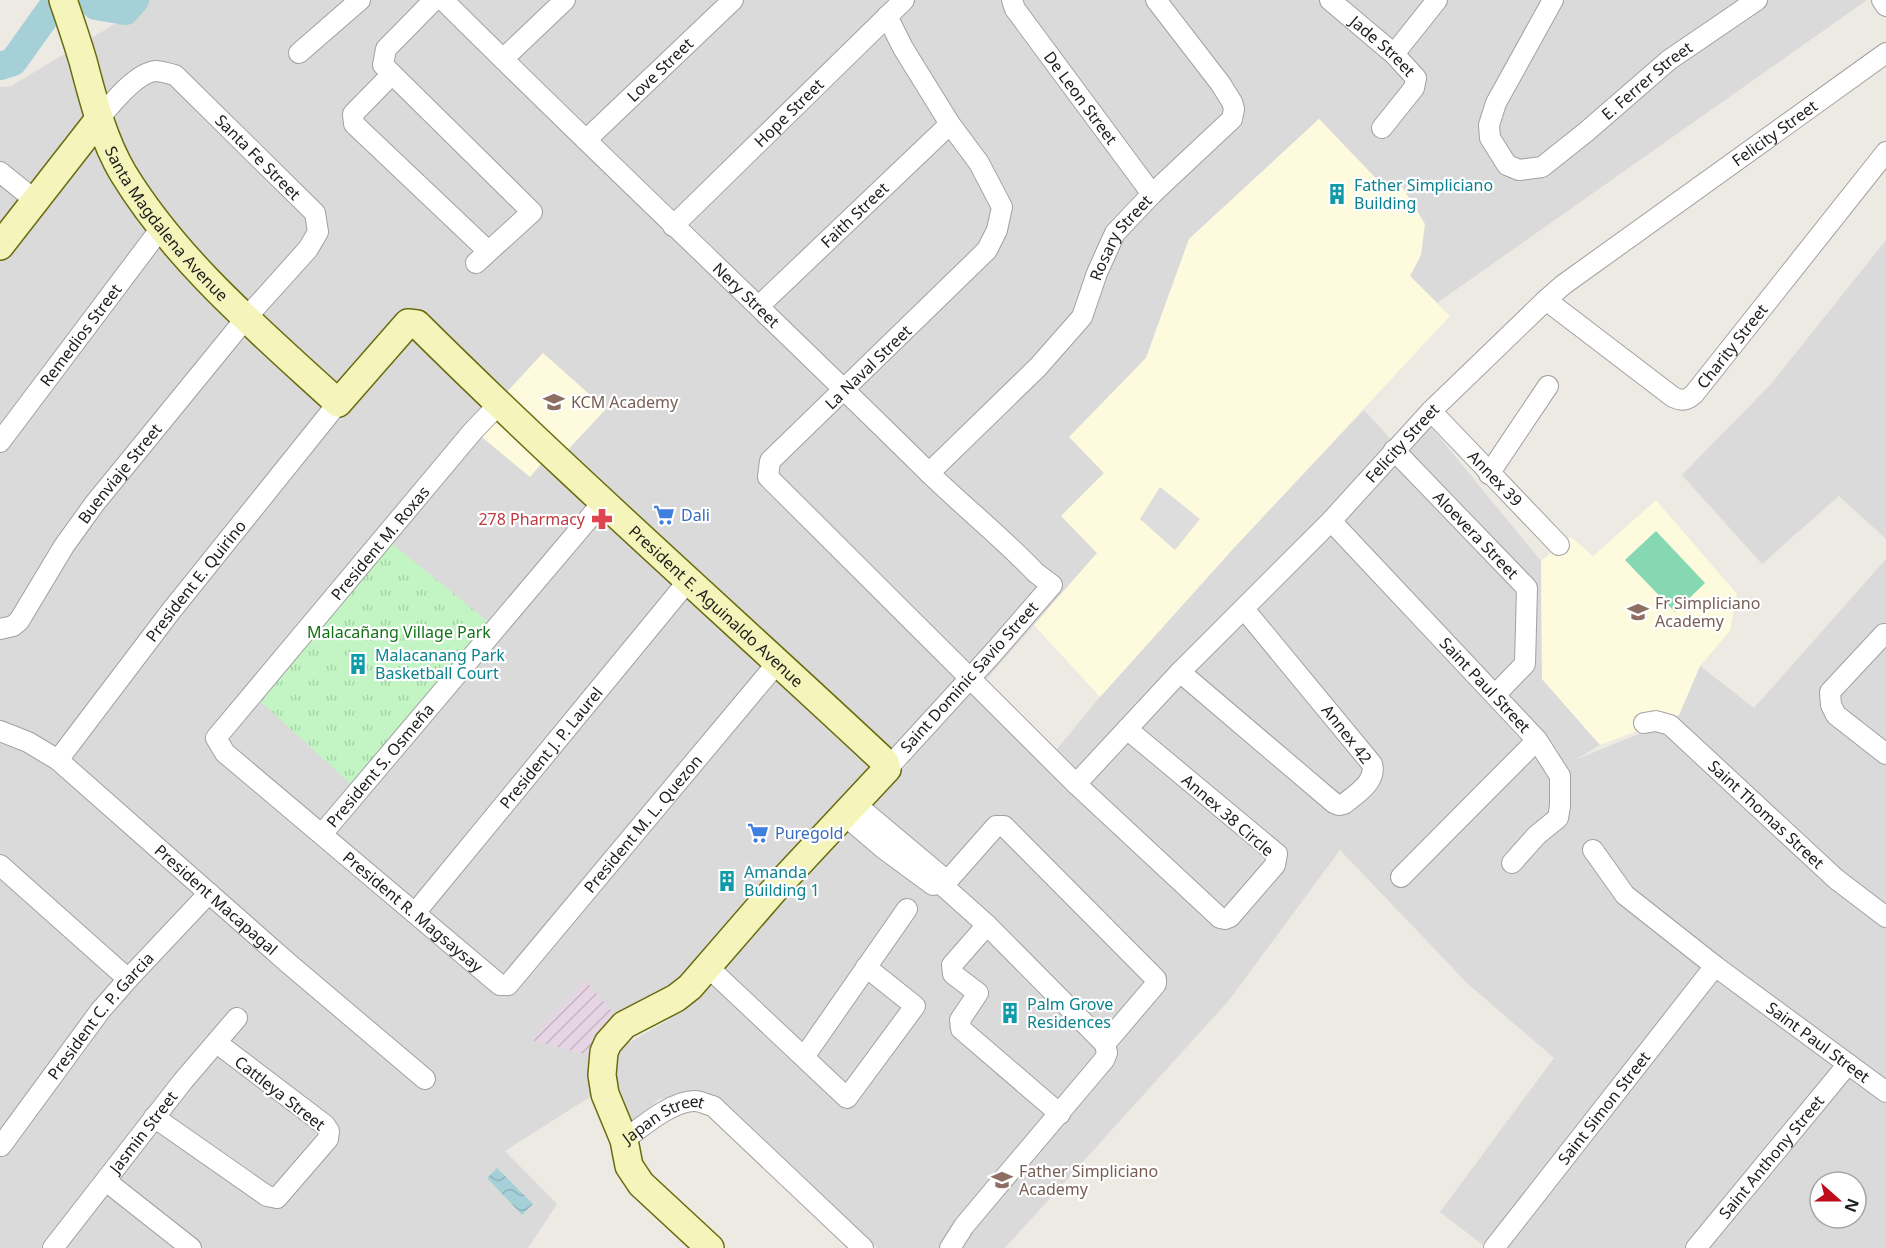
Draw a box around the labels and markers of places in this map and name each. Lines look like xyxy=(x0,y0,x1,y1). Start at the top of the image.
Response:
place label: Father Simpliciano Building xyxy=(1354,174,1493,214)
building icon: Father Simpliciano Building xyxy=(1325,182,1349,206)
school or university icon: KCM Academy xyxy=(542,390,566,414)
place label: KCM Academy xyxy=(571,391,679,413)
supermarket icon: Dali xyxy=(652,503,676,527)
place label: Dali xyxy=(681,504,710,526)
pharmacy icon: 278 Pharmacy xyxy=(590,507,614,531)
place label: 278 Pharmacy xyxy=(478,508,586,530)
place label: Fr Simpliciano Academy xyxy=(1655,592,1760,632)
school or university icon: Fr Simpliciano Academy xyxy=(1626,600,1650,624)
place label: Malacanang Park Basketball Court xyxy=(375,644,505,684)
building icon: Malacanang Park Basketball Court xyxy=(346,652,370,676)
supermarket icon: Puregold xyxy=(746,821,770,845)
place label: Puregold xyxy=(775,822,843,844)
place label: Amanda Building 1 xyxy=(744,861,820,901)
building icon: Amanda Building 1 xyxy=(715,869,739,893)
place label: Palm Grove Residences xyxy=(1027,993,1113,1033)
building icon: Palm Grove Residences xyxy=(998,1001,1022,1025)
place label: Father Simpliciano Academy xyxy=(1019,1160,1158,1200)
school or university icon: Father Simpliciano Academy xyxy=(990,1168,1014,1192)

